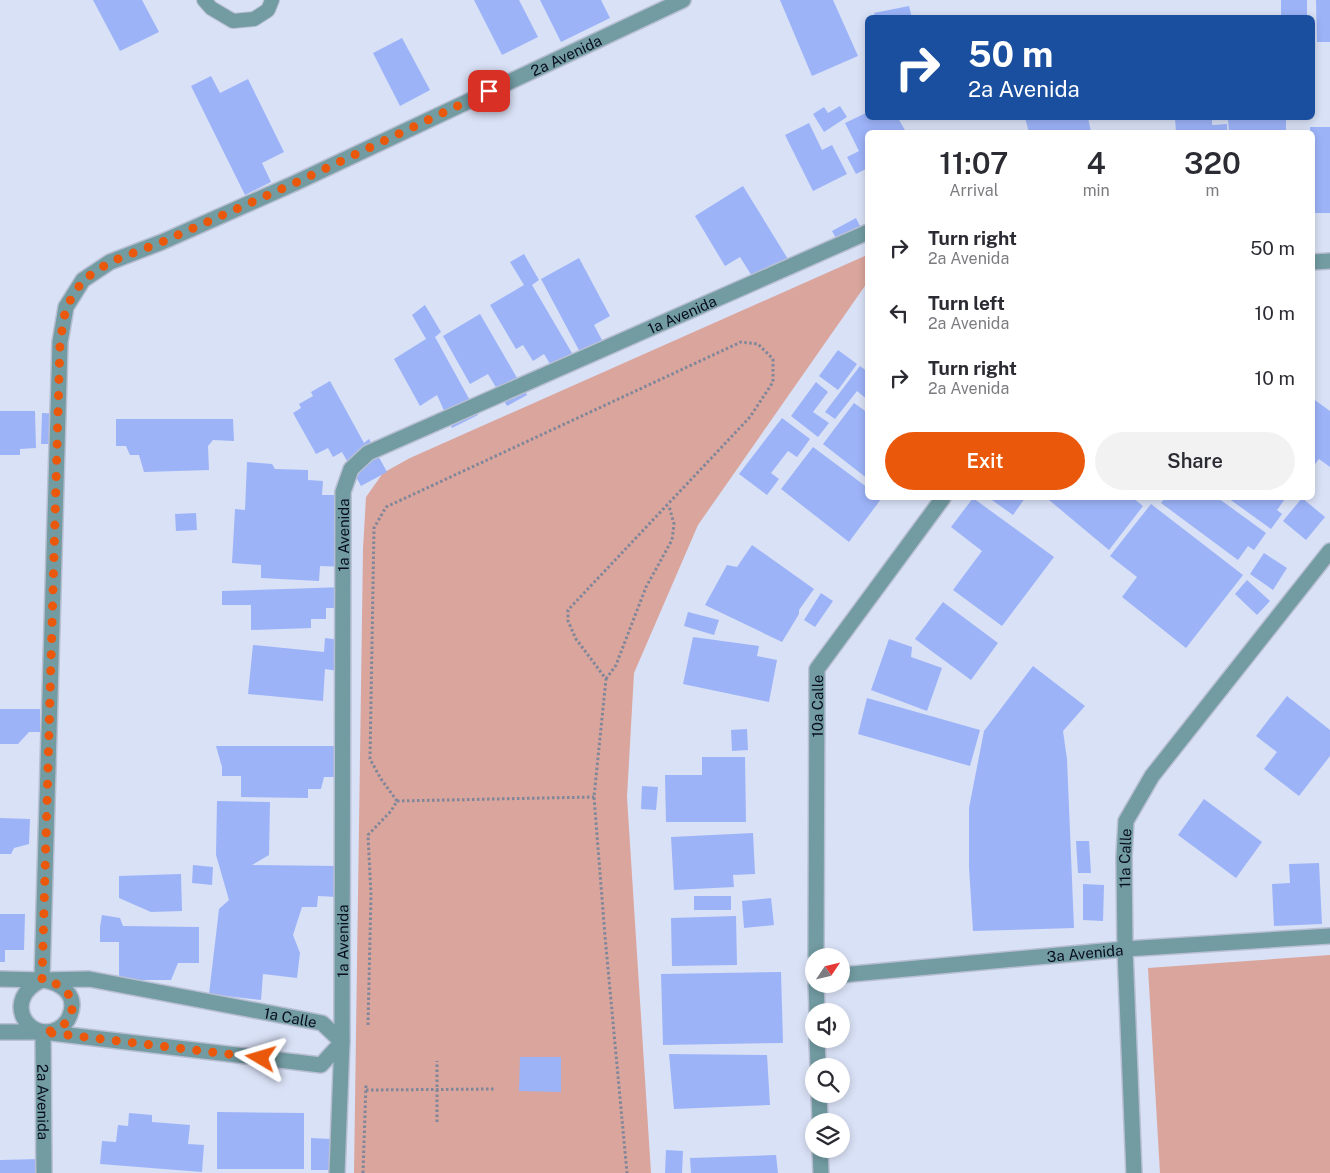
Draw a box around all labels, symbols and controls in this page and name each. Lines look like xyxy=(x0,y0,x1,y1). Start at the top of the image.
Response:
street label: 2a Avenida xyxy=(528,31,604,79)
text: 50 m xyxy=(968,34,1053,75)
icon: right xyxy=(885,35,950,100)
pin xyxy=(468,70,510,112)
text: 2a Avenida xyxy=(968,76,1080,102)
icon: arrive xyxy=(475,77,503,105)
text: 11:07 xyxy=(939,145,1009,181)
text: 4 xyxy=(1087,145,1106,181)
text: 320 xyxy=(1184,145,1241,181)
text: Arrival xyxy=(949,181,999,200)
text: min xyxy=(1083,181,1110,200)
text: m xyxy=(1205,181,1219,200)
text: Turn right xyxy=(928,227,1017,249)
icon: right xyxy=(885,234,913,262)
text: 50 m xyxy=(1250,237,1295,259)
text: 2a Avenida xyxy=(928,249,1009,268)
street label: 1a Avenida xyxy=(645,292,719,337)
text: Turn left xyxy=(928,292,1005,314)
icon: left xyxy=(885,299,913,327)
text: 10 m xyxy=(1255,302,1295,324)
text: 2a Avenida xyxy=(928,314,1009,333)
text: Turn right xyxy=(928,357,1017,379)
icon: right xyxy=(885,364,913,392)
text: 10 m xyxy=(1255,367,1295,389)
text: 2a Avenida xyxy=(928,379,1009,398)
button: Exit xyxy=(885,432,1085,490)
button: Share xyxy=(1095,432,1295,490)
street label: 1a Avenida xyxy=(334,498,351,572)
street label: 10a Calle xyxy=(808,675,825,737)
street label: 11a Calle xyxy=(1115,828,1134,888)
street label: 1a Avenida xyxy=(334,904,351,978)
street label: 3a Avenida xyxy=(1046,941,1124,965)
north arrow xyxy=(805,948,850,992)
map controls xyxy=(805,948,850,1158)
button: sound xyxy=(805,1003,850,1048)
street label: 1a Calle xyxy=(263,1004,318,1030)
position arrow xyxy=(234,1031,286,1083)
button: search xyxy=(805,1058,850,1103)
street label: 2a Avenida xyxy=(35,1064,52,1140)
button: layers xyxy=(805,1113,850,1158)

